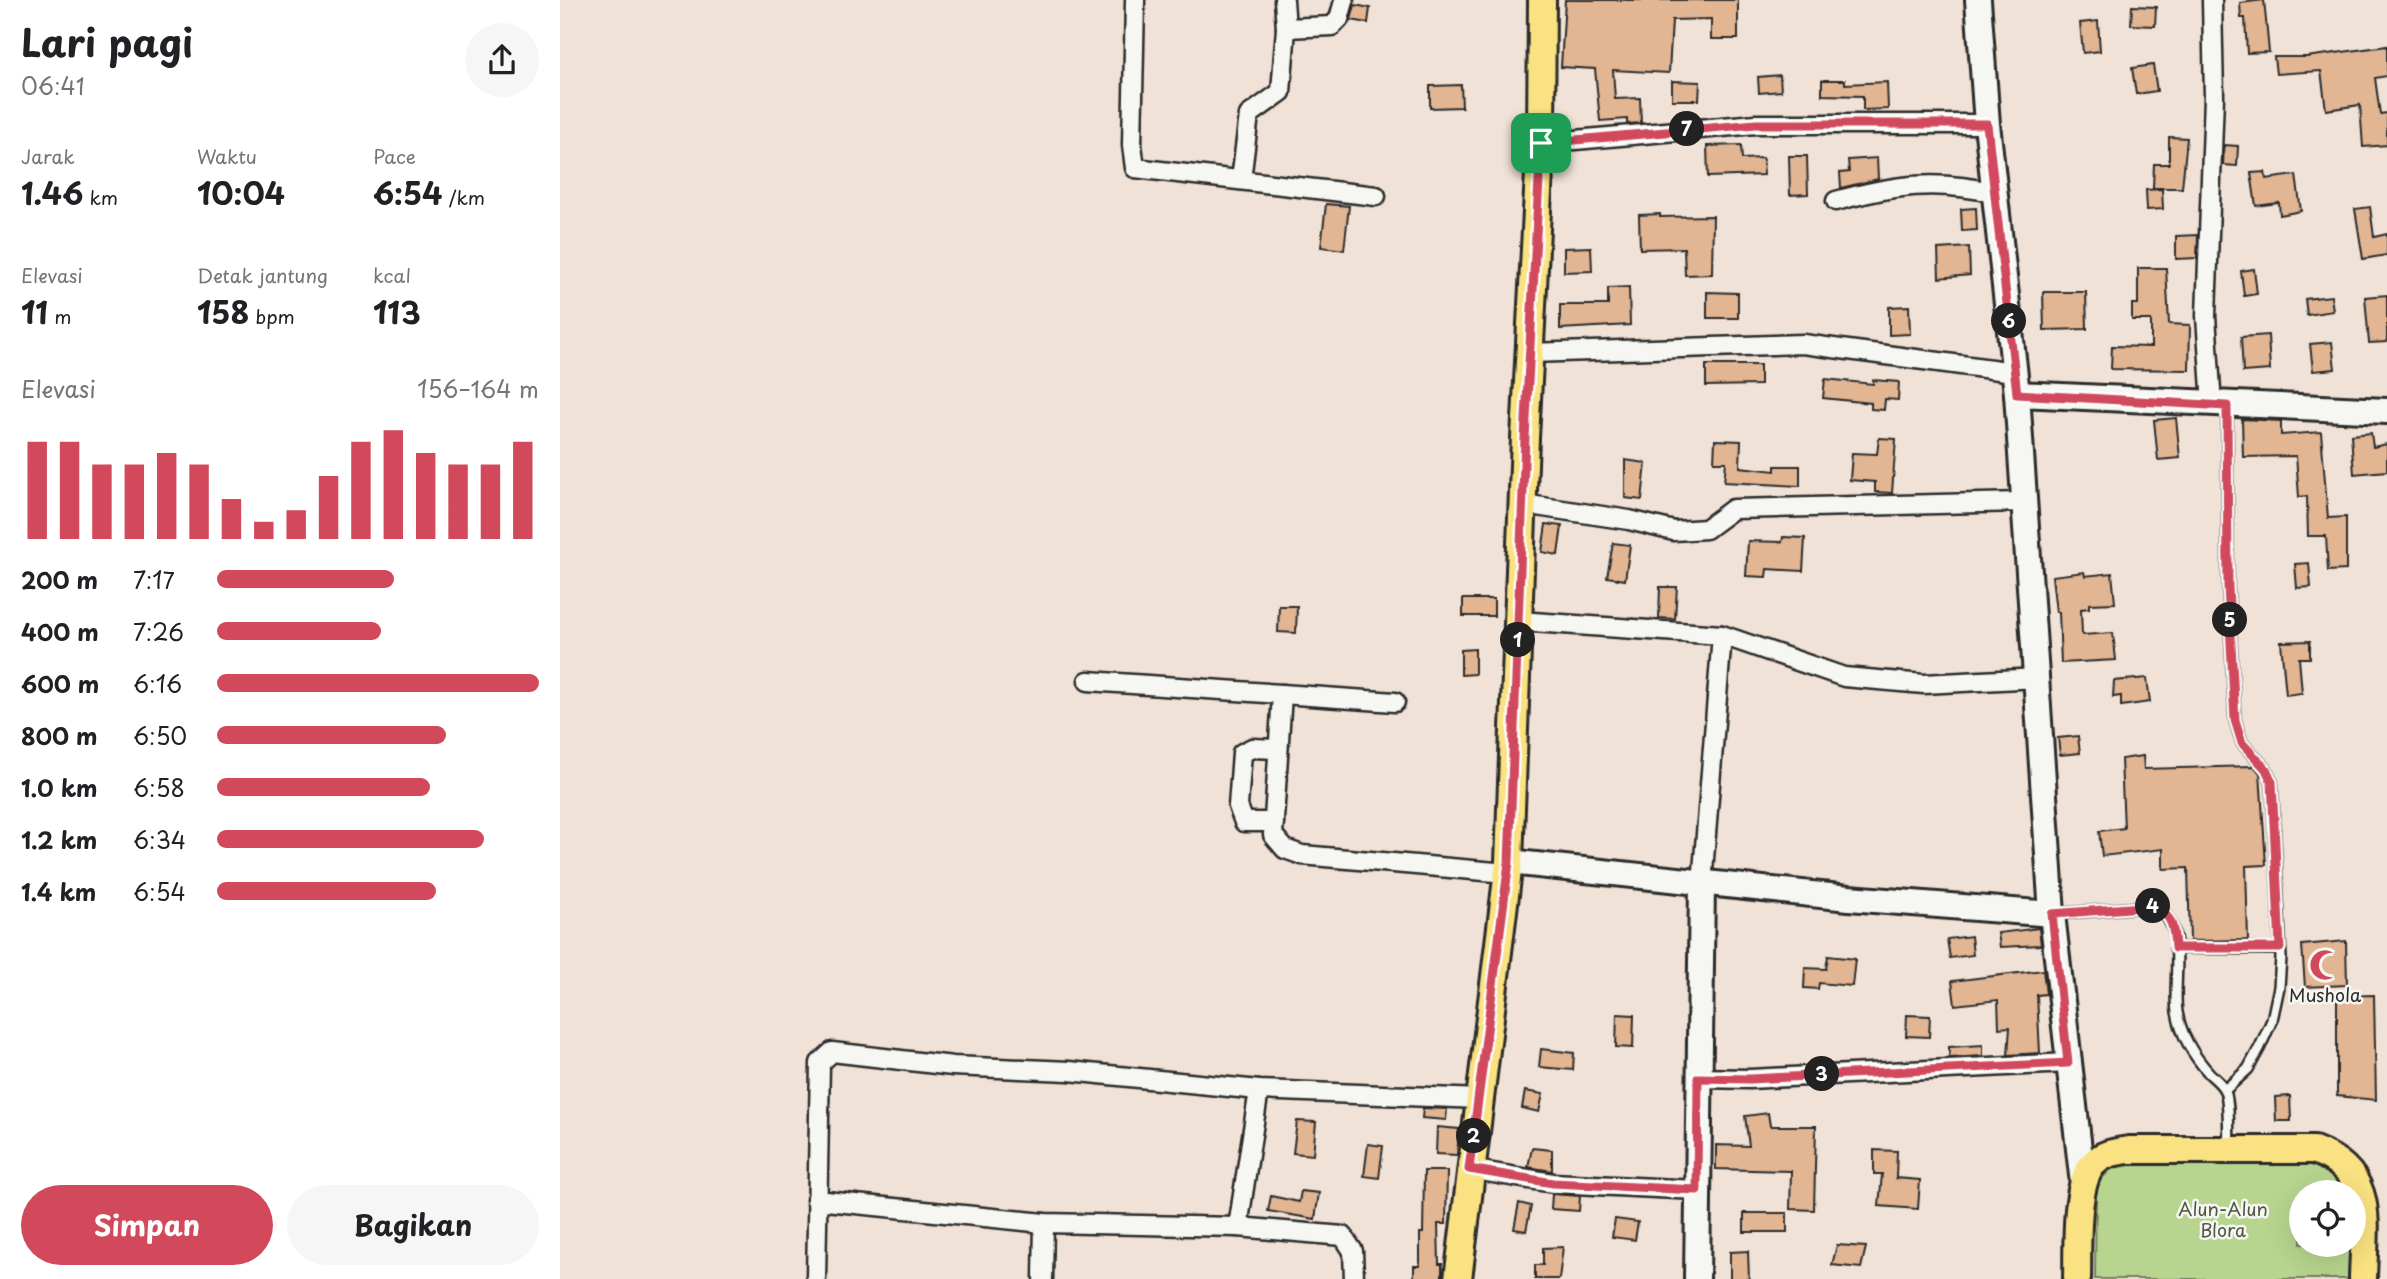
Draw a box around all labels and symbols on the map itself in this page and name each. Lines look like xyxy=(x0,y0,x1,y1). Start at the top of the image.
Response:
pin: 7 xyxy=(1670,111,1704,146)
pin xyxy=(1511,113,1571,173)
pin: 6 xyxy=(1992,304,2026,338)
pin: 5 xyxy=(2212,602,2248,638)
pin: 1 xyxy=(1500,622,1536,658)
pin: 4 xyxy=(2136,888,2170,923)
mosque icon: Mushola xyxy=(2308,948,2342,982)
place label: Mushola xyxy=(2289,981,2362,1008)
pin: 3 xyxy=(1804,1056,1840,1092)
pin: 2 xyxy=(1457,1118,1492,1154)
park label: Alun-Alun Blora xyxy=(2178,1195,2268,1243)

